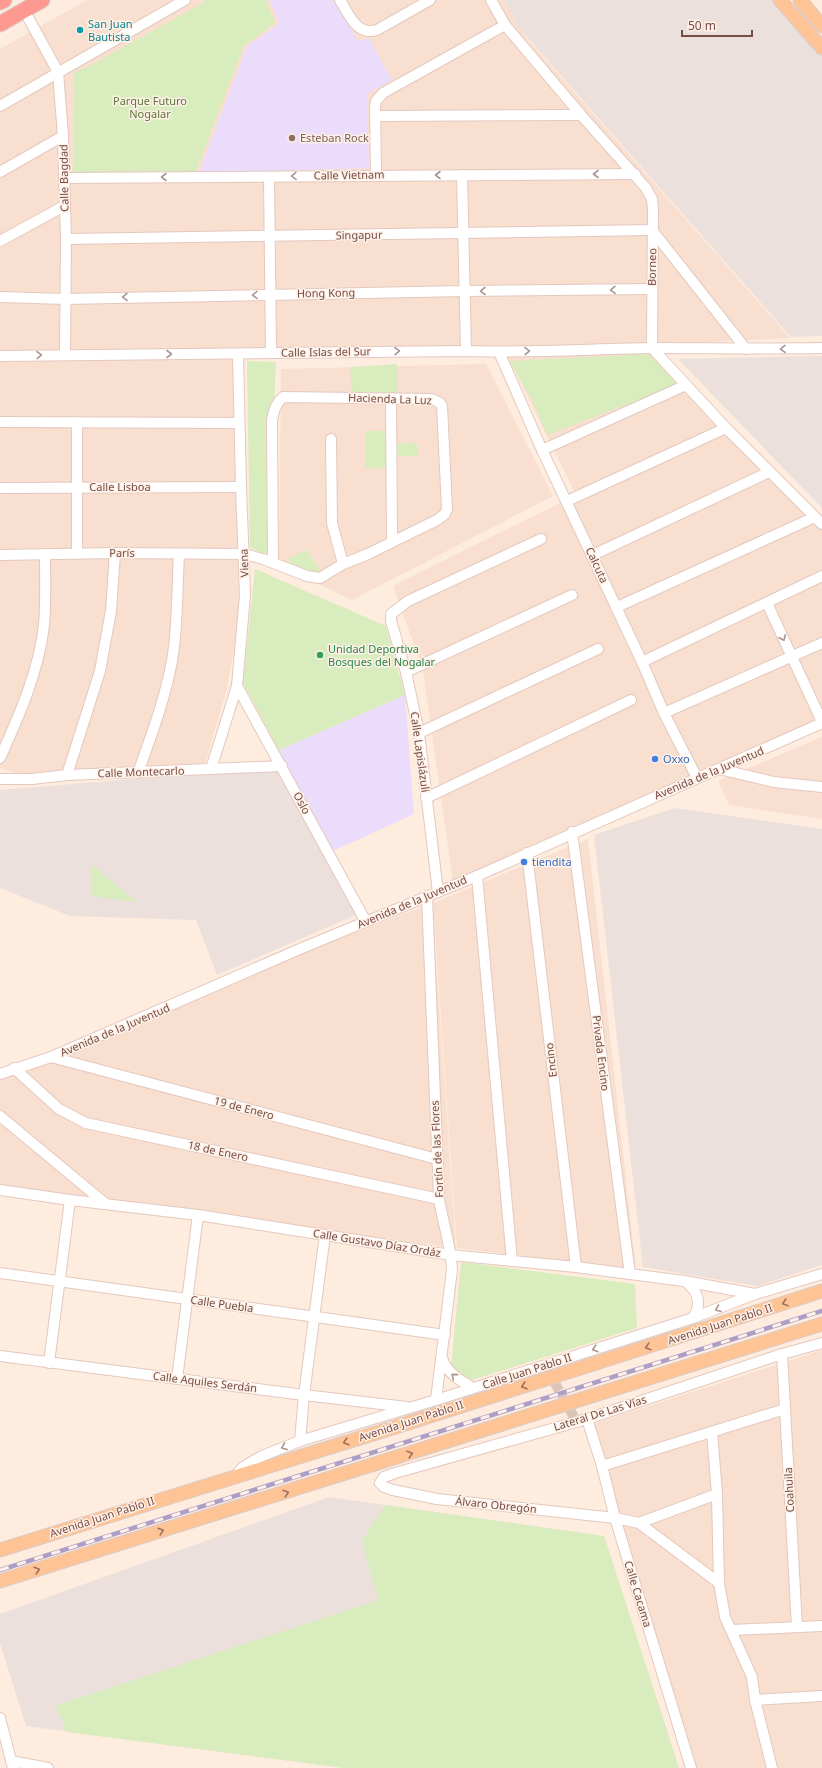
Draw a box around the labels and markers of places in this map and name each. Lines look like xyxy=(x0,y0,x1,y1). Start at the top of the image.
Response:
place label: San Juan Bautista xyxy=(88,16,133,44)
marker: San Juan Bautista xyxy=(75,25,85,35)
place label: Esteban Rock xyxy=(300,130,369,145)
marker: Esteban Rock xyxy=(287,133,297,143)
place label: Unidad Deportiva Bosques del Nogalar xyxy=(328,641,436,669)
marker: Unidad Deportiva Bosques del Nogalar xyxy=(315,650,325,660)
place label: Oxxo xyxy=(663,751,690,766)
marker: Oxxo xyxy=(650,754,660,764)
place label: tiendita xyxy=(532,854,572,869)
marker: tiendita xyxy=(519,857,529,867)

